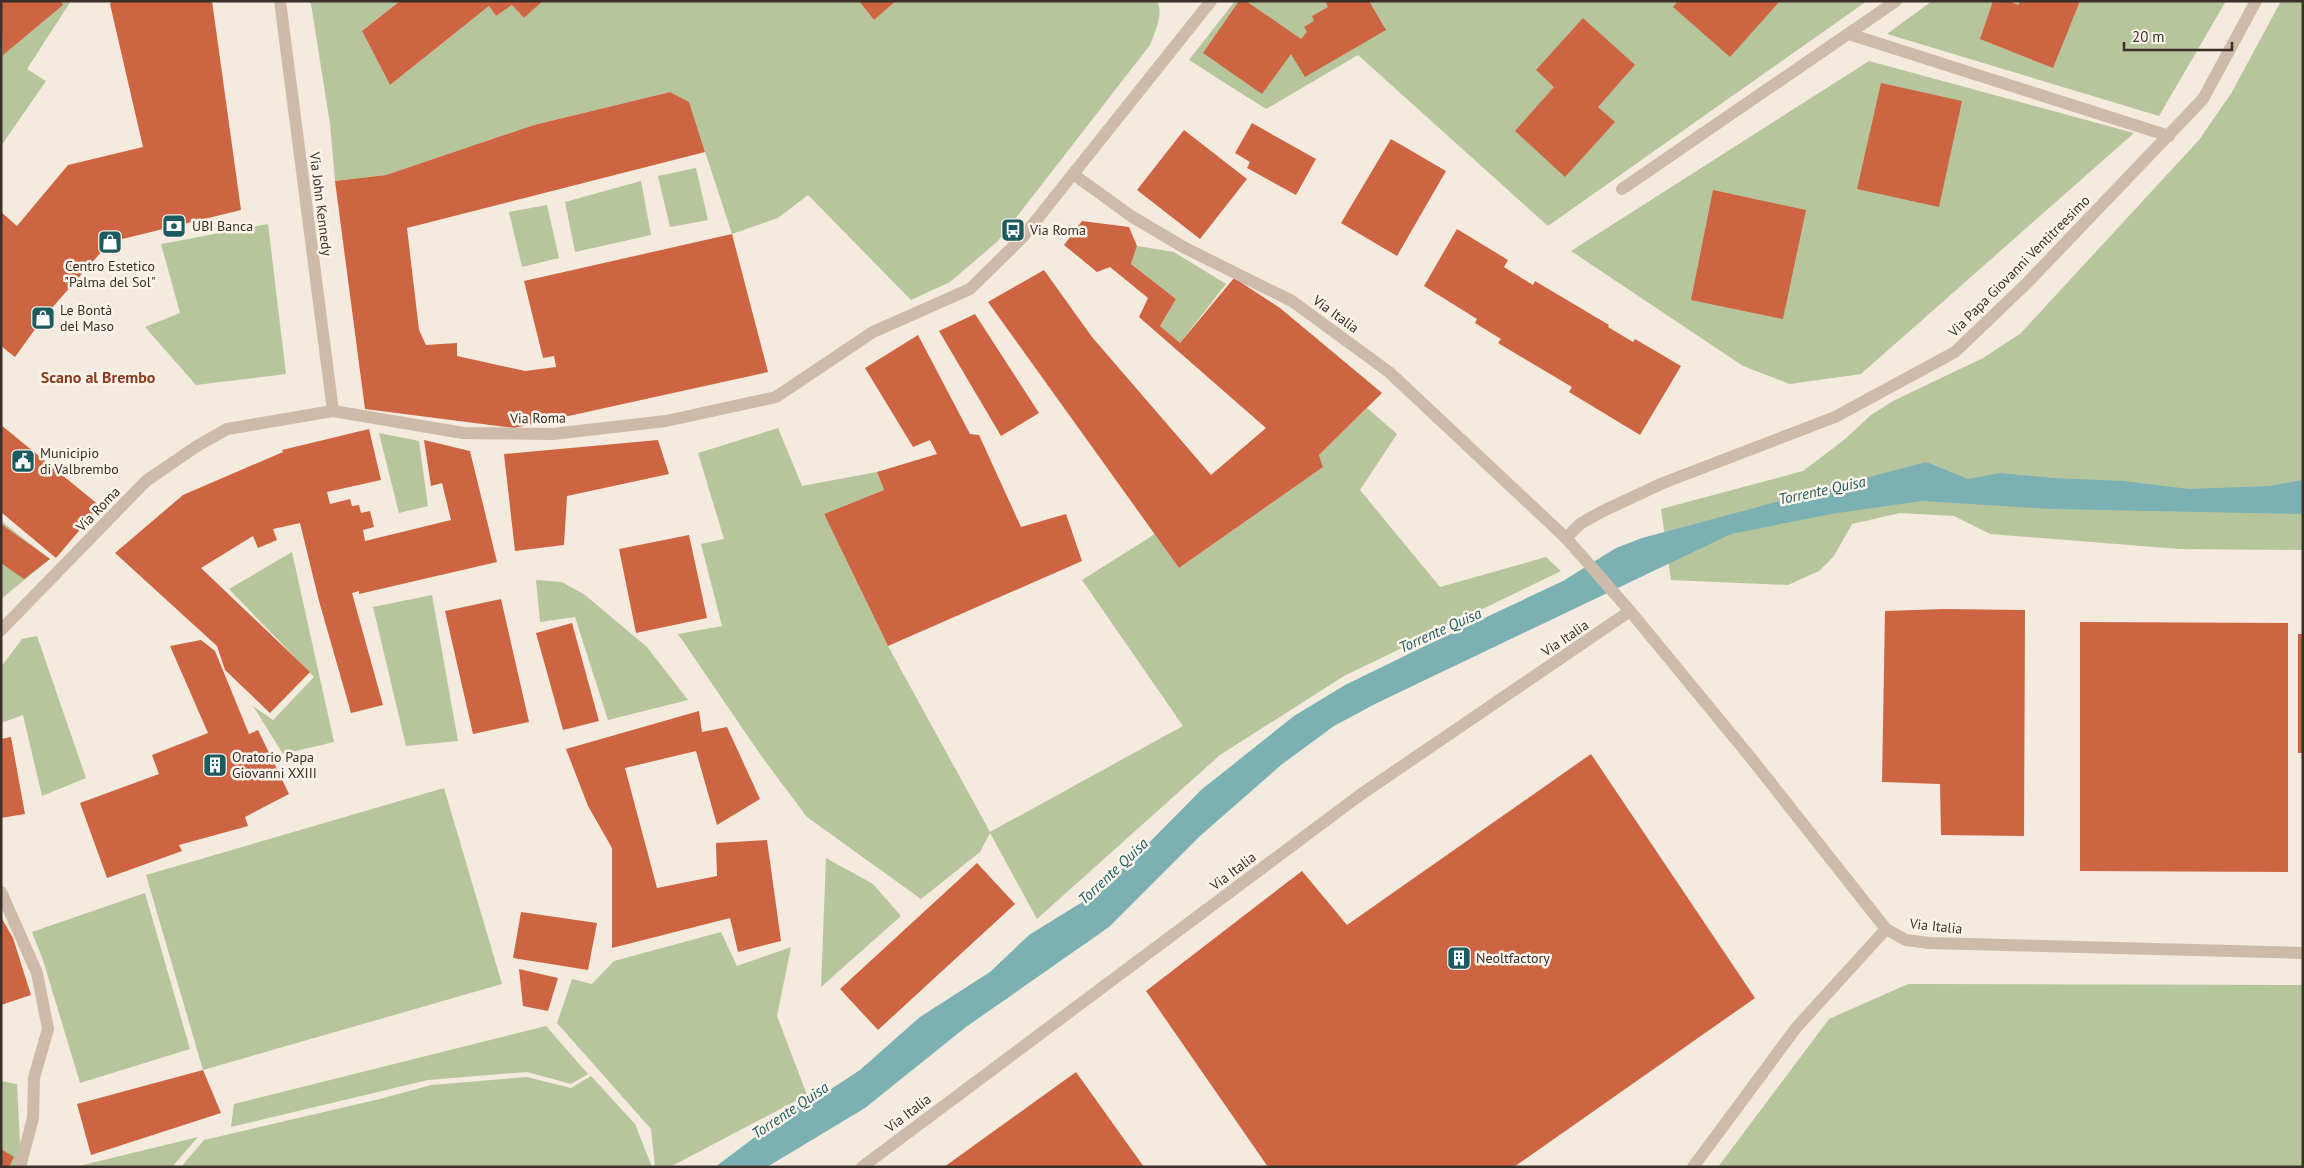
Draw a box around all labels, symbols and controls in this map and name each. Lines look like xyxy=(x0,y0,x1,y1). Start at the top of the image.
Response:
scale bar xyxy=(2124,20,2232,52)
text: 20 m xyxy=(2132,27,2165,46)
street label: Via John Kennedy xyxy=(306,150,336,257)
street label: Via Papa Giovanni Ventitreesimo xyxy=(1944,191,2094,341)
bank icon: UBI Banca xyxy=(161,213,187,239)
place label: UBI Banca xyxy=(192,217,253,235)
bus stop icon: Via Roma xyxy=(1000,217,1026,243)
place label: Via Roma xyxy=(1029,221,1086,239)
shop icon: Centro Estetico "Palma del Sol" xyxy=(97,229,123,255)
place label: Centro Estetico "Palma del Sol" xyxy=(64,257,156,291)
street label: Via Italia xyxy=(1308,291,1363,337)
place label: Le Bontà del Maso xyxy=(60,301,114,335)
shop icon: Le Bontà del Maso xyxy=(30,305,56,331)
district label: Scano al Brembo xyxy=(41,367,156,387)
street label: Via Roma xyxy=(509,409,566,428)
place label: Municipio di Valbrembo xyxy=(40,444,119,478)
public building icon: Municipio di Valbrembo xyxy=(10,448,36,474)
water label: Torrente Quisa xyxy=(1777,471,1868,509)
street label: Via Roma xyxy=(71,483,124,536)
water label: Torrente Quisa xyxy=(1396,603,1485,657)
street label: Via Italia xyxy=(1537,616,1592,661)
place label: Oratorio Papa Giovanni XXIII xyxy=(232,748,317,782)
building icon: Oratorio Papa Giovanni XXIII xyxy=(202,752,228,778)
water label: Torrente Quisa xyxy=(1074,833,1152,908)
street label: Via Italia xyxy=(1206,848,1260,895)
street label: Via Italia xyxy=(1908,914,1963,938)
building icon: Neoltfactory xyxy=(1446,945,1472,971)
place label: Neoltfactory xyxy=(1476,949,1550,967)
water label: Torrente Quisa xyxy=(748,1077,833,1143)
street label: Via Italia xyxy=(881,1090,935,1137)

